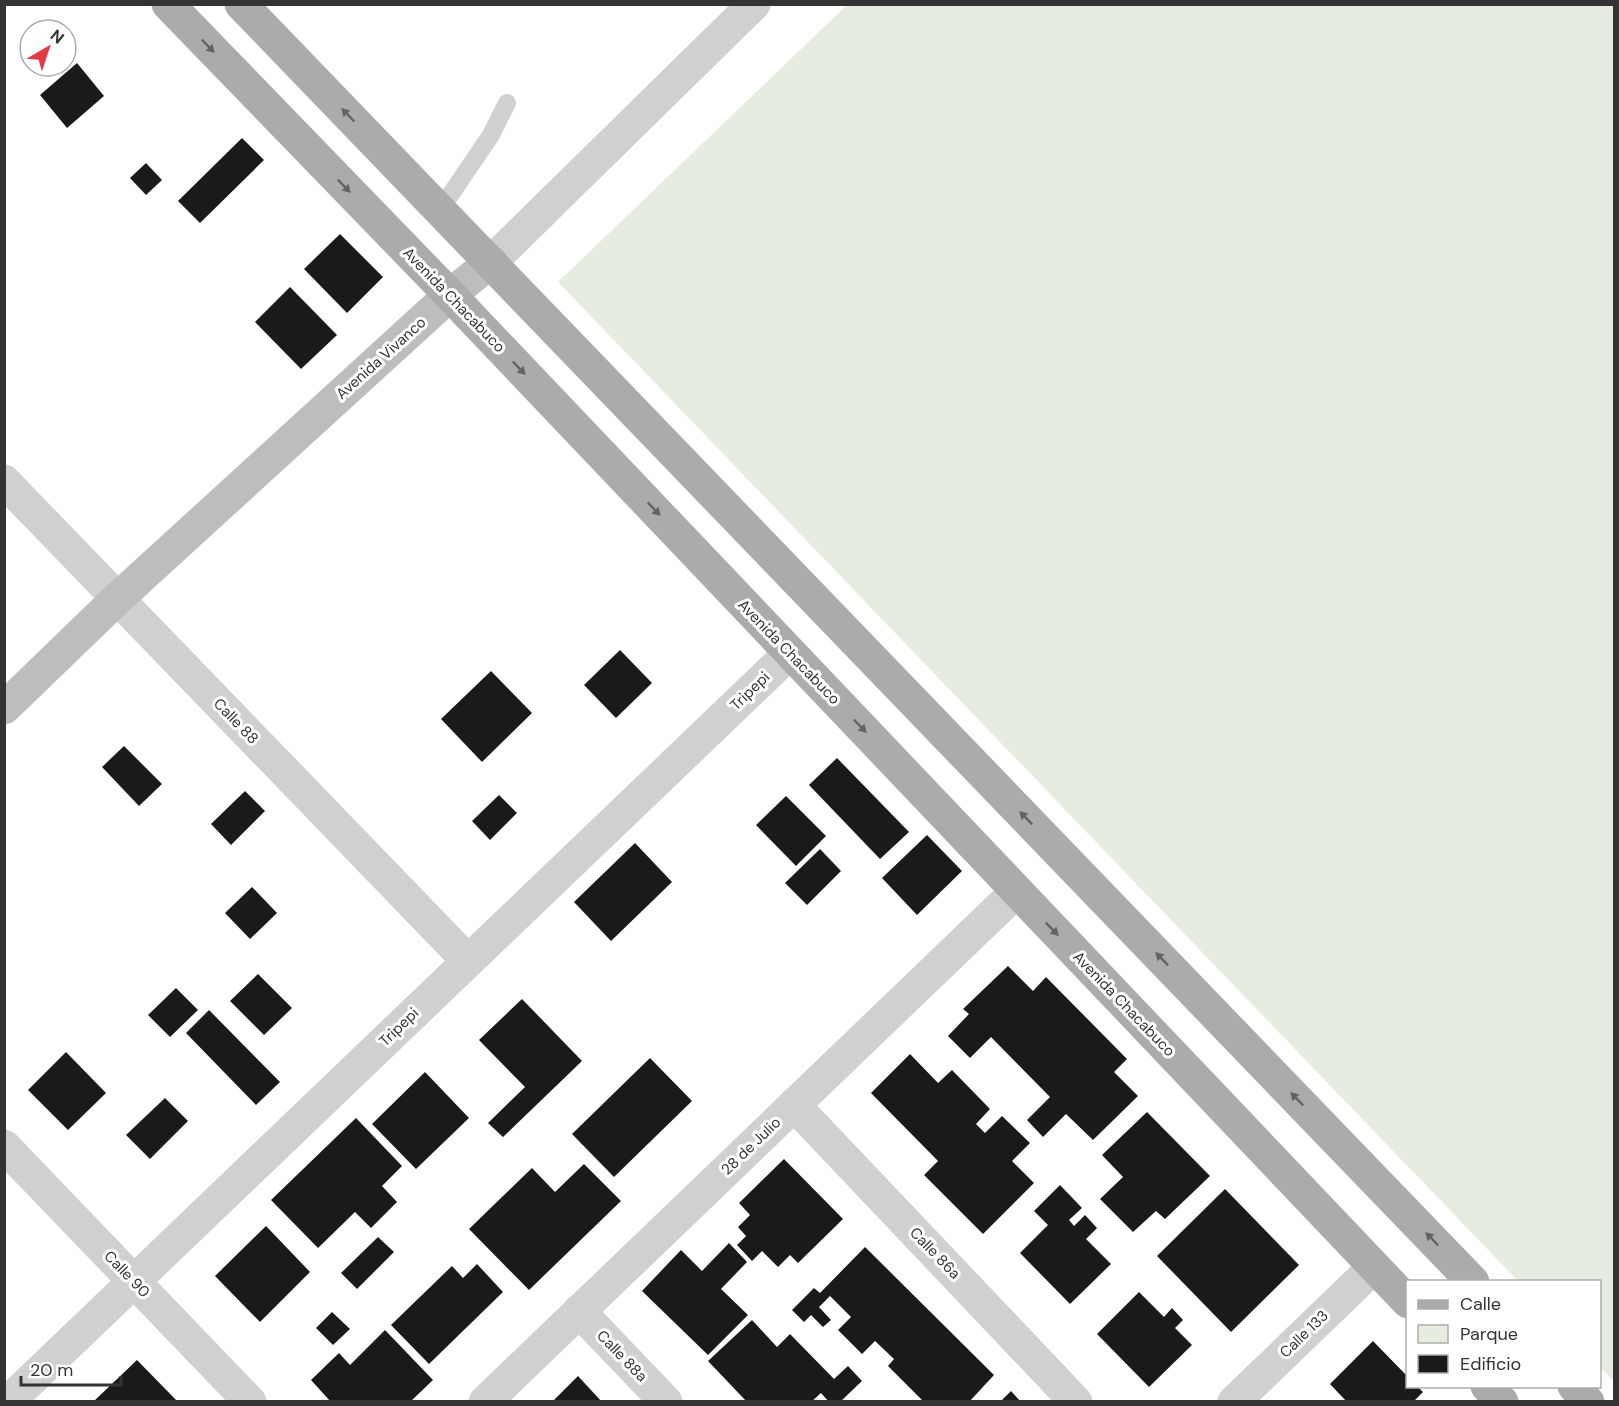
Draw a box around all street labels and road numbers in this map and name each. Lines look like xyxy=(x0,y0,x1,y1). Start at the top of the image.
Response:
street label: Avenida Chacabuco xyxy=(399,243,509,357)
street label: Avenida Vivanco xyxy=(332,312,430,404)
street label: Avenida Chacabuco xyxy=(734,595,844,709)
street label: Tripepi xyxy=(726,667,774,715)
street label: Calle 88 xyxy=(209,694,263,748)
street label: Avenida Chacabuco xyxy=(1069,947,1179,1061)
street label: Tripepi xyxy=(375,1003,423,1051)
street label: 28 de Julio xyxy=(717,1113,785,1179)
street label: Calle 86a xyxy=(905,1223,965,1283)
street label: Calle 90 xyxy=(100,1246,154,1302)
street label: Calle 133 xyxy=(1275,1306,1333,1362)
street label: Calle 88a xyxy=(592,1326,652,1386)

